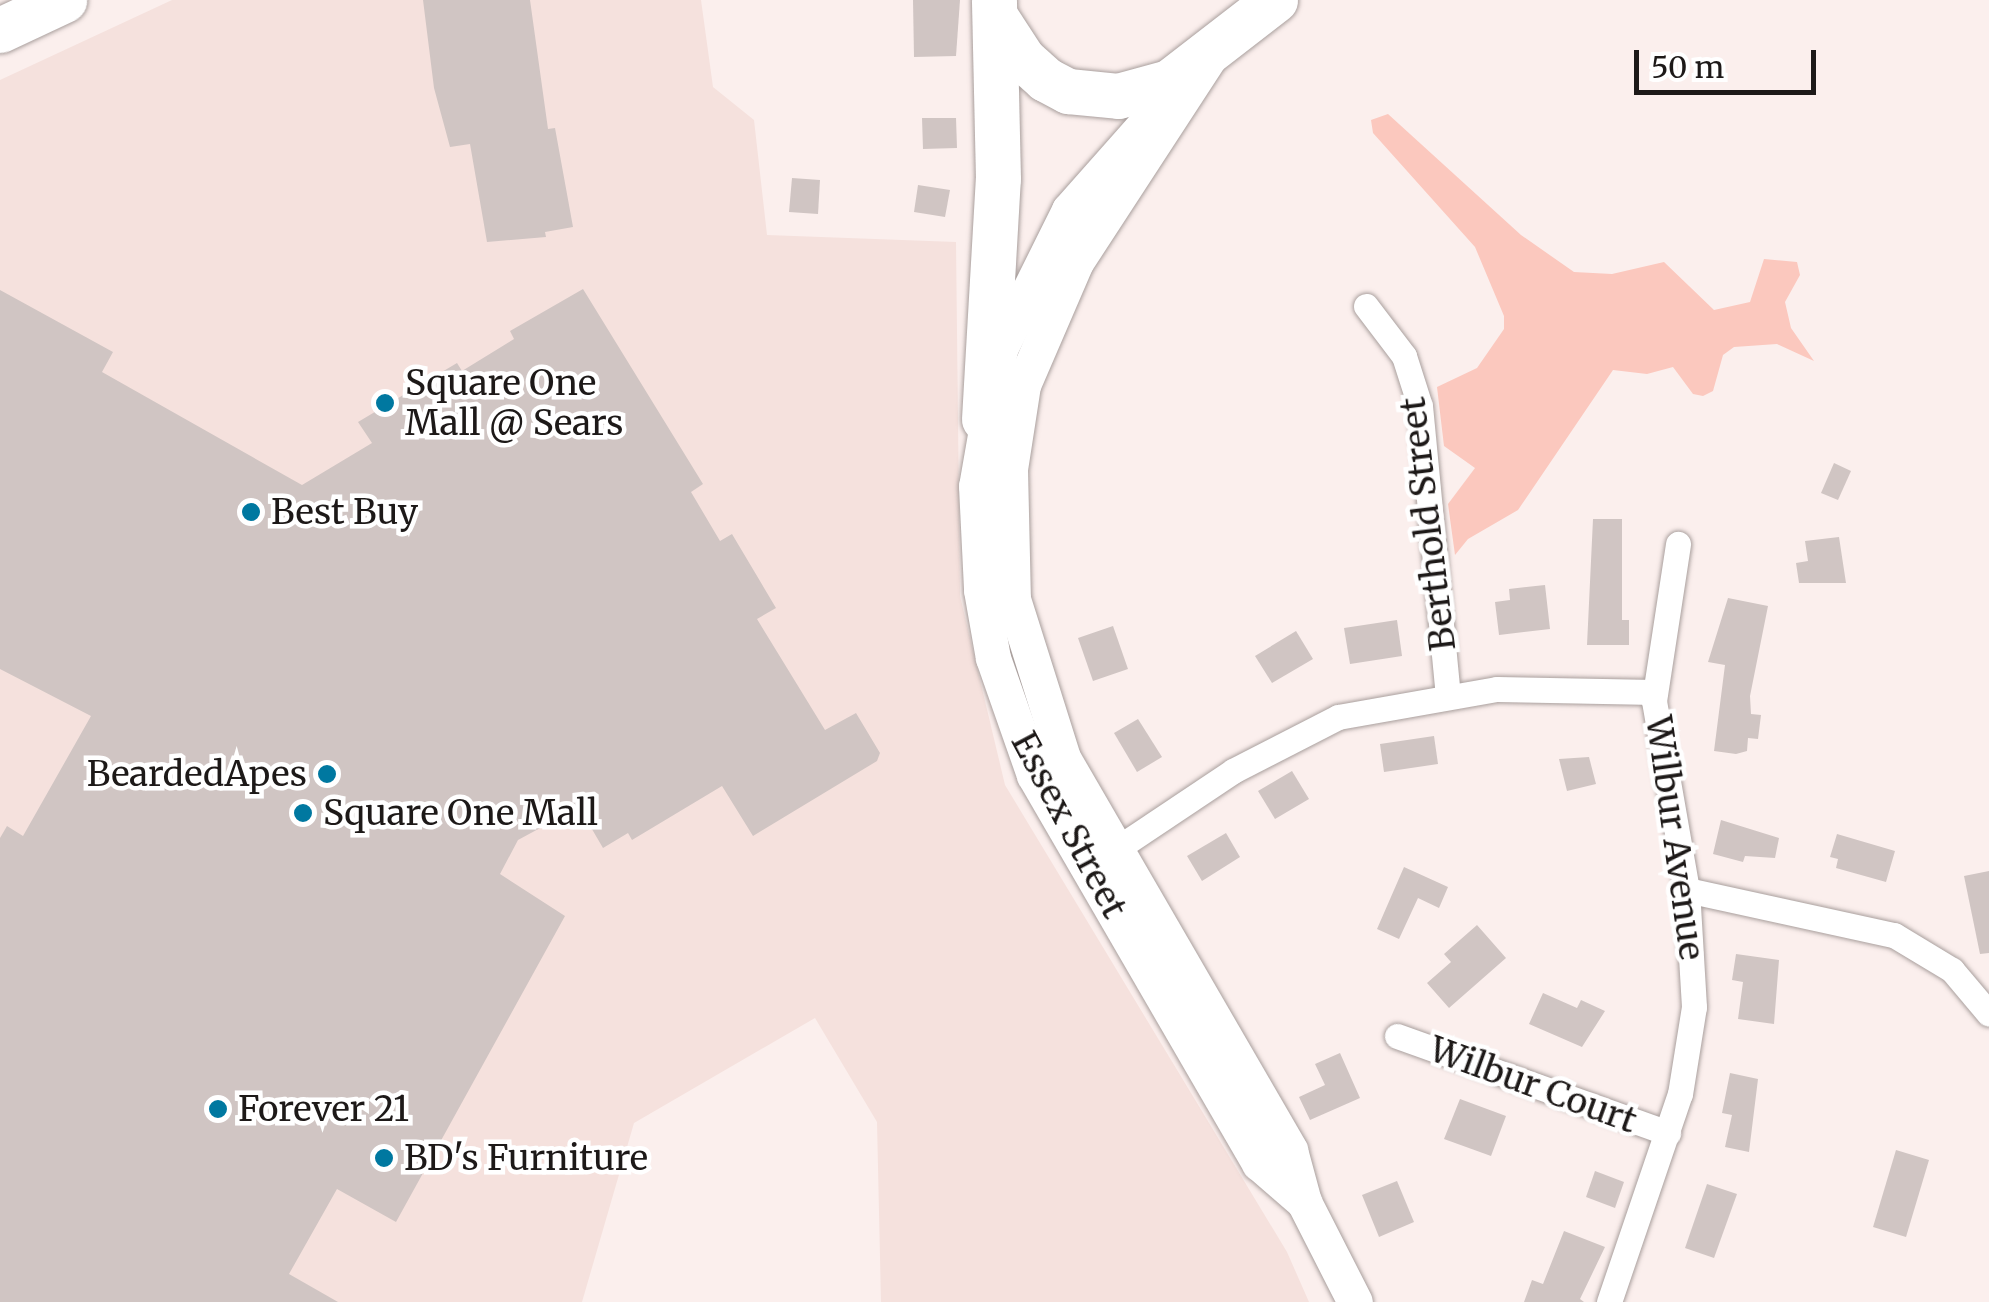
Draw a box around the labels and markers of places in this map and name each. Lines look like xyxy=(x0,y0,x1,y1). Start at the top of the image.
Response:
place label: Square One Mall @ Sears xyxy=(405,362,623,444)
marker: Square One Mall @ Sears xyxy=(374,392,396,414)
place label: Best Buy xyxy=(271,491,418,533)
marker: Best Buy xyxy=(240,501,262,523)
place label: BeardedApes xyxy=(87,753,307,795)
marker: BeardedApes xyxy=(316,763,338,785)
place label: Square One Mall xyxy=(323,792,598,834)
marker: Square One Mall xyxy=(292,802,314,824)
place label: Forever 21 xyxy=(238,1088,409,1130)
marker: Forever 21 xyxy=(207,1098,229,1120)
place label: BD's Furniture xyxy=(404,1137,648,1179)
marker: BD's Furniture xyxy=(373,1147,395,1169)

